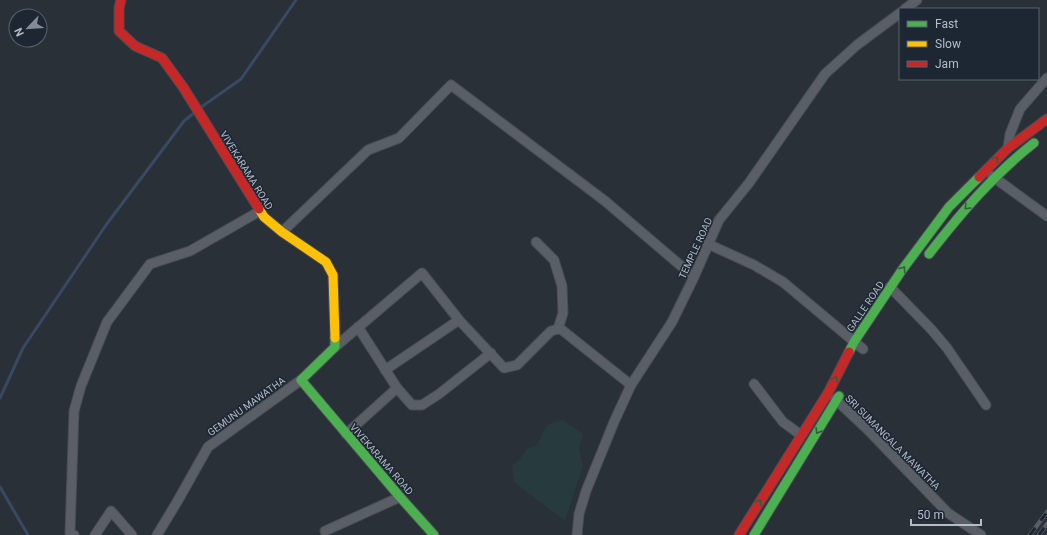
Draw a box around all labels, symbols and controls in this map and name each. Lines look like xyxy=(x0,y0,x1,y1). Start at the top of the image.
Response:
north arrow xyxy=(8,8,48,48)
legend xyxy=(899,8,1039,80)
text: Fast xyxy=(935,17,958,31)
text: N xyxy=(12,26,27,38)
text: Slow xyxy=(935,37,961,51)
text: Jam xyxy=(935,57,959,71)
street label: VIVEKARAMA ROAD xyxy=(218,129,275,212)
one-way arrow xyxy=(991,156,999,164)
one-way arrow xyxy=(964,202,972,210)
street label: TEMPLE ROAD xyxy=(676,216,714,281)
one-way arrow xyxy=(898,266,906,273)
street label: GALLE ROAD xyxy=(845,279,886,334)
street label: GEMUNU MAWATHA xyxy=(205,374,288,438)
one-way arrow xyxy=(830,376,838,384)
street label: SRI SUMANGALA MAWATHA xyxy=(843,393,943,492)
street label: VIVEKARAMA ROAD xyxy=(348,422,415,497)
one-way arrow xyxy=(816,427,823,434)
one-way arrow xyxy=(755,499,762,506)
scale bar xyxy=(911,501,981,527)
text: 50 m xyxy=(917,508,944,522)

